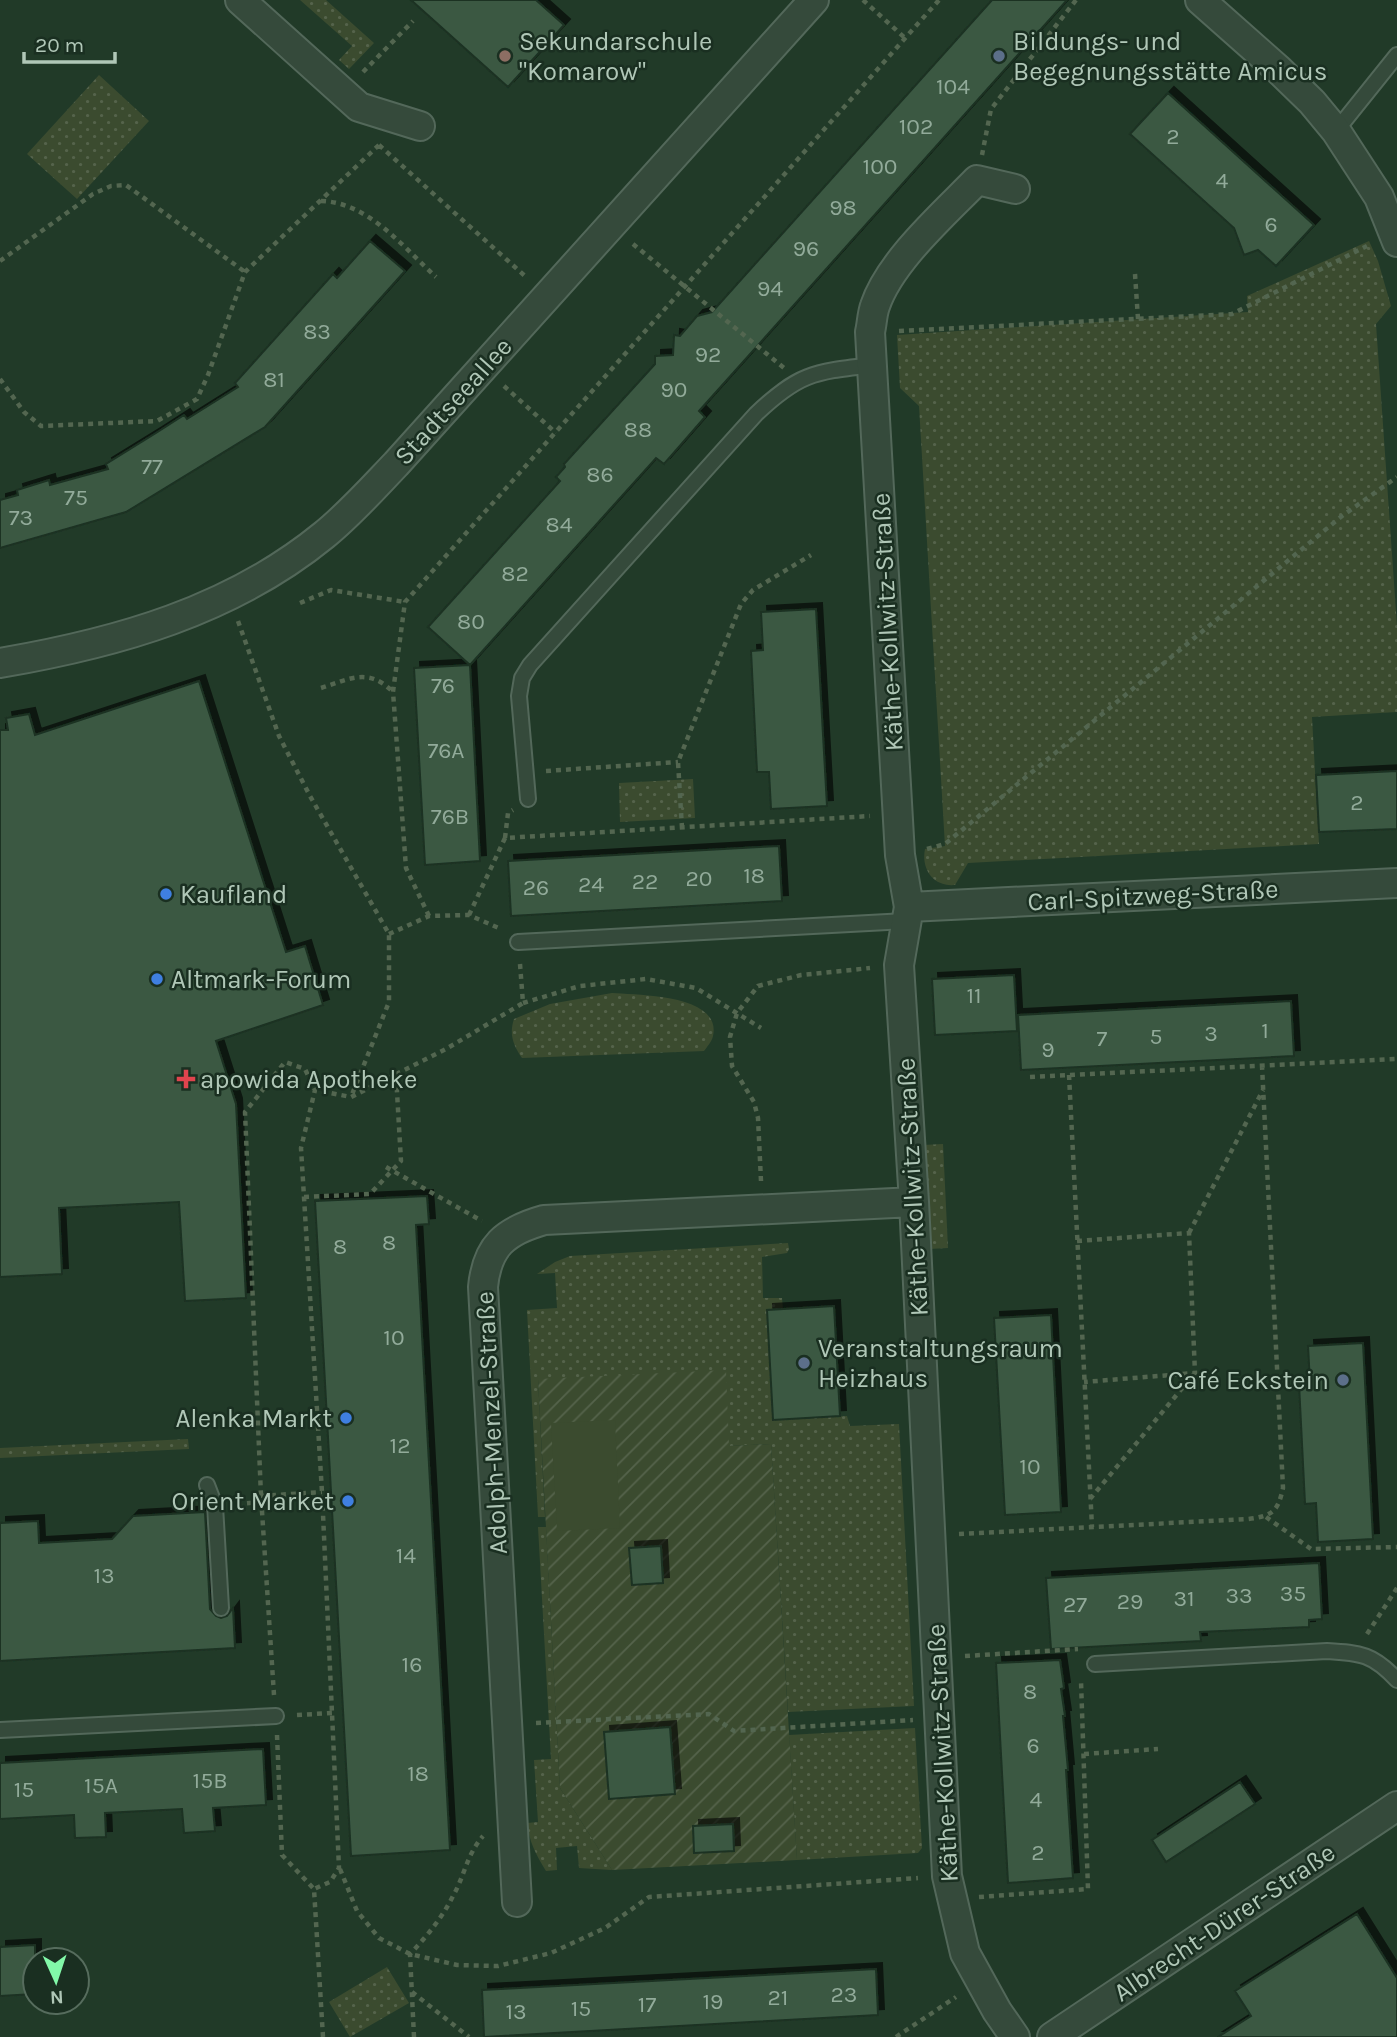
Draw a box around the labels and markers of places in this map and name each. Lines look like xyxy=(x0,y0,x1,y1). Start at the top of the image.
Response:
place label: Sekundarschule "Komarow" xyxy=(519,26,712,87)
place label: Bildungs- und Begegnungsstätte Amicus xyxy=(1013,26,1327,87)
marker: Sekundarschule "Komarow" xyxy=(497,48,513,64)
marker: Bildungs- und Begegnungsstätte Amicus xyxy=(991,48,1007,64)
place label: Kaufland xyxy=(180,879,287,910)
marker: Kaufland xyxy=(158,886,174,902)
place label: Altmark-Forum xyxy=(171,964,351,995)
marker: Altmark-Forum xyxy=(149,971,165,987)
place label: apowida Apotheke xyxy=(200,1064,417,1095)
marker: apowida Apotheke xyxy=(178,1071,194,1087)
place label: Veranstaltungsraum Heizhaus xyxy=(818,1333,1063,1394)
marker: Veranstaltungsraum Heizhaus xyxy=(796,1355,812,1371)
place label: Café Eckstein xyxy=(1167,1365,1329,1396)
marker: Café Eckstein xyxy=(1335,1372,1351,1388)
place label: Alenka Markt xyxy=(175,1403,332,1434)
marker: Alenka Markt xyxy=(338,1410,354,1426)
place label: Orient Market xyxy=(172,1486,334,1517)
marker: Orient Market xyxy=(340,1493,356,1509)

